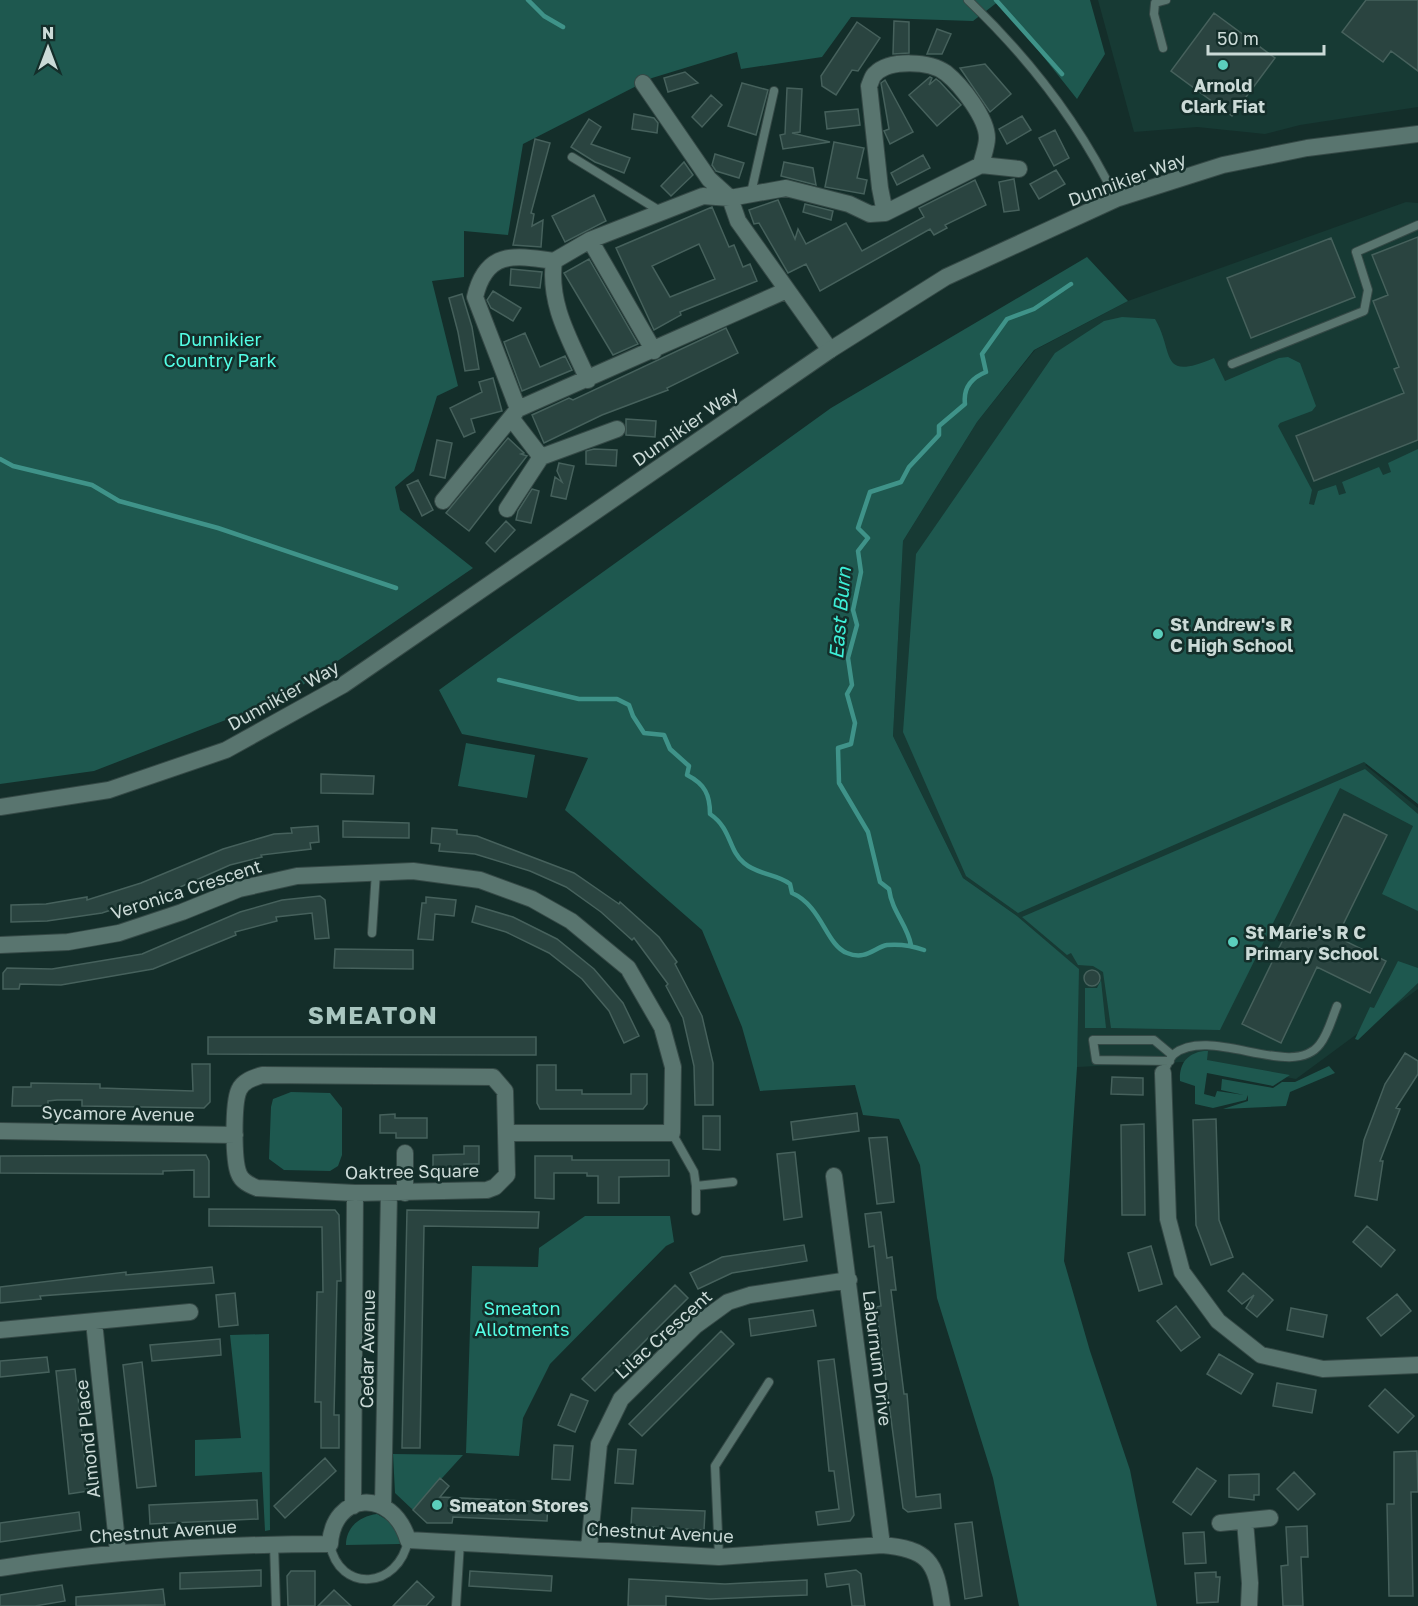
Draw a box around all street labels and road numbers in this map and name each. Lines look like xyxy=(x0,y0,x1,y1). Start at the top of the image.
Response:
street label: Dunnikier Way xyxy=(1065,147,1189,211)
street label: Dunnikier Way xyxy=(628,381,742,471)
street label: Dunnikier Way xyxy=(224,655,342,735)
street label: Veronica Crescent xyxy=(108,854,264,924)
street label: Sycamore Avenue xyxy=(41,1101,195,1125)
street label: Oaktree Square xyxy=(345,1159,479,1183)
street label: Lilac Crescent xyxy=(610,1285,716,1383)
street label: Cedar Avenue xyxy=(355,1289,379,1409)
street label: Laburnum Drive xyxy=(859,1289,897,1427)
street label: Almond Place xyxy=(70,1379,104,1499)
street label: Chestnut Avenue xyxy=(89,1515,237,1547)
street label: Chestnut Avenue xyxy=(586,1517,734,1547)

